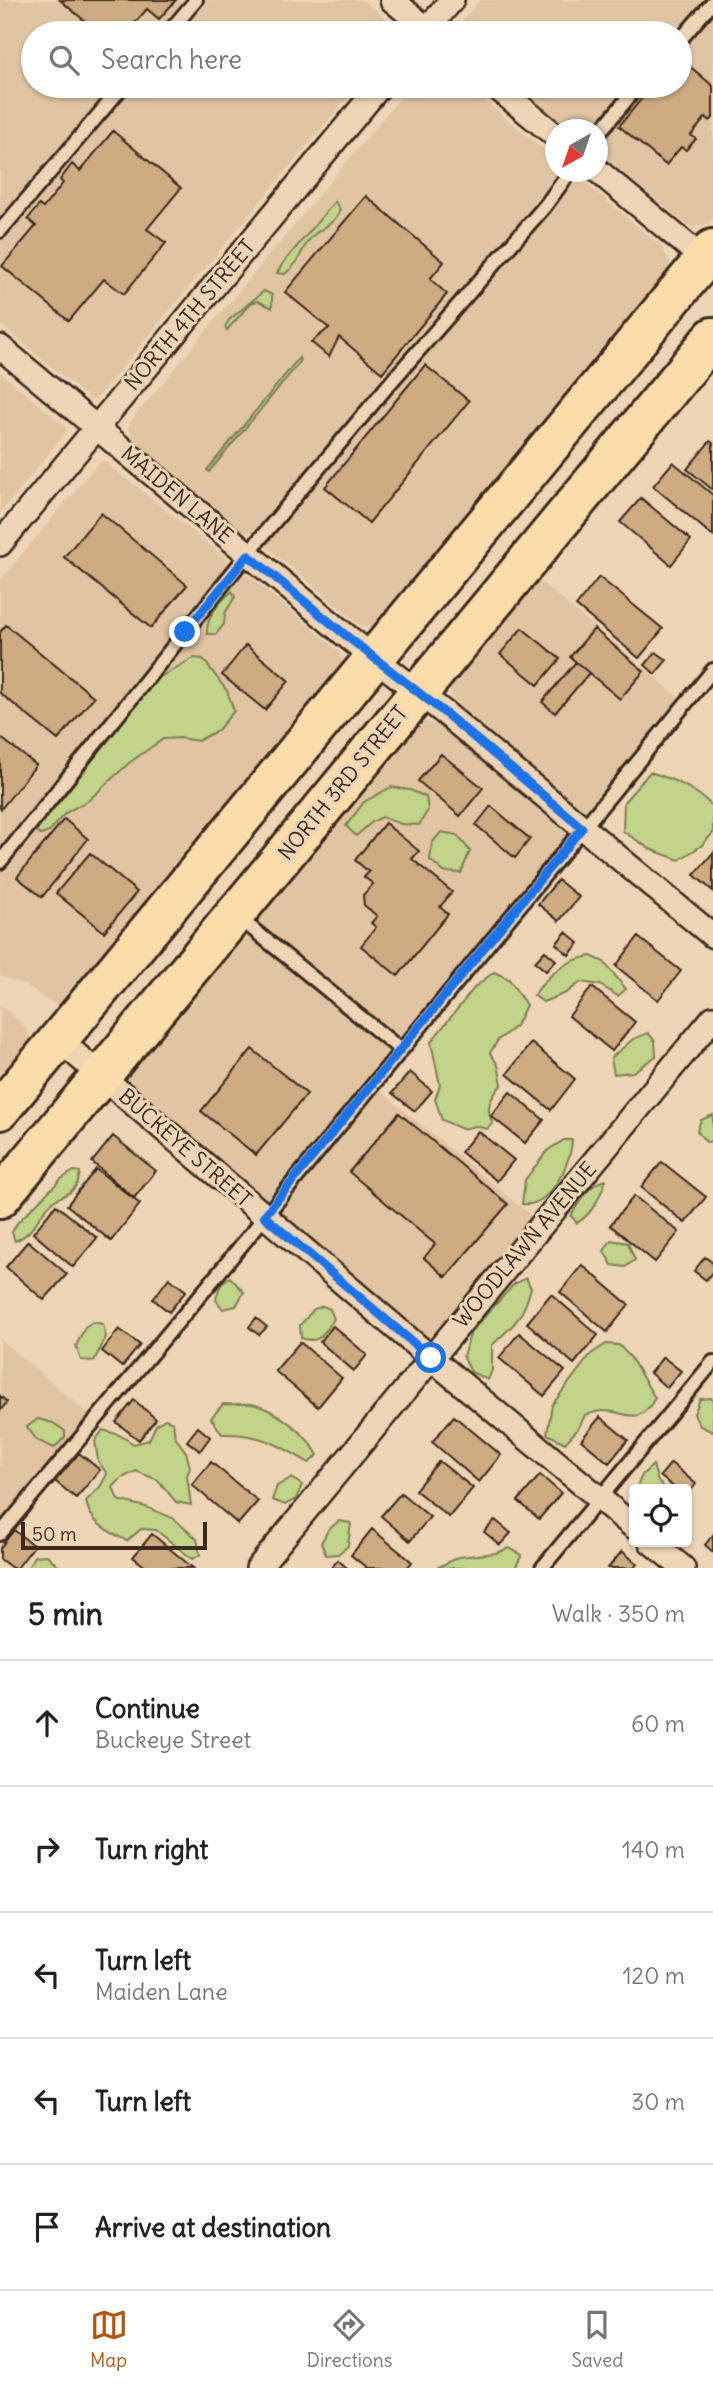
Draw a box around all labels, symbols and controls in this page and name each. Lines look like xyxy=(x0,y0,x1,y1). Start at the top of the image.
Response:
search box xyxy=(21,21,692,98)
icon: search xyxy=(45,41,83,79)
text: Search here xyxy=(101,43,242,76)
north arrow xyxy=(545,119,608,182)
street label: NORTH 4TH STREET xyxy=(118,234,261,396)
street label: MAIDEN LANE xyxy=(116,440,239,549)
route end xyxy=(169,616,200,647)
street label: NORTH 3RD STREET xyxy=(272,700,413,866)
street label: BUCKEYE STREET xyxy=(113,1082,257,1213)
street label: WOODLAWN AVENUE xyxy=(447,1156,602,1333)
route start xyxy=(415,1342,446,1373)
map controls xyxy=(629,1484,692,1547)
button: locate xyxy=(629,1484,692,1547)
scale bar xyxy=(21,1519,206,1551)
text: 50 m xyxy=(32,1522,77,1546)
text: 5 min xyxy=(28,1595,103,1633)
text: Walk · 350 m xyxy=(552,1599,685,1628)
text: Continue xyxy=(95,1692,200,1725)
icon: ahead xyxy=(28,1704,66,1742)
text: 60 m xyxy=(631,1709,685,1738)
text: Buckeye Street xyxy=(95,1725,251,1754)
icon: right xyxy=(28,1830,66,1868)
text: Turn right xyxy=(95,1833,208,1866)
text: 140 m xyxy=(622,1835,685,1864)
text: Turn left xyxy=(95,1944,191,1977)
icon: left xyxy=(28,1956,66,1994)
text: 120 m xyxy=(622,1961,685,1990)
text: Maiden Lane xyxy=(95,1977,228,2006)
icon: left xyxy=(28,2082,66,2120)
text: Turn left xyxy=(95,2085,191,2118)
text: 30 m xyxy=(631,2087,685,2116)
icon: arrive xyxy=(28,2208,66,2246)
text: Arrive at destination xyxy=(95,2211,331,2244)
tab: Map xyxy=(90,2306,128,2372)
tab: Directions xyxy=(307,2306,392,2372)
tab: Saved xyxy=(571,2306,623,2372)

